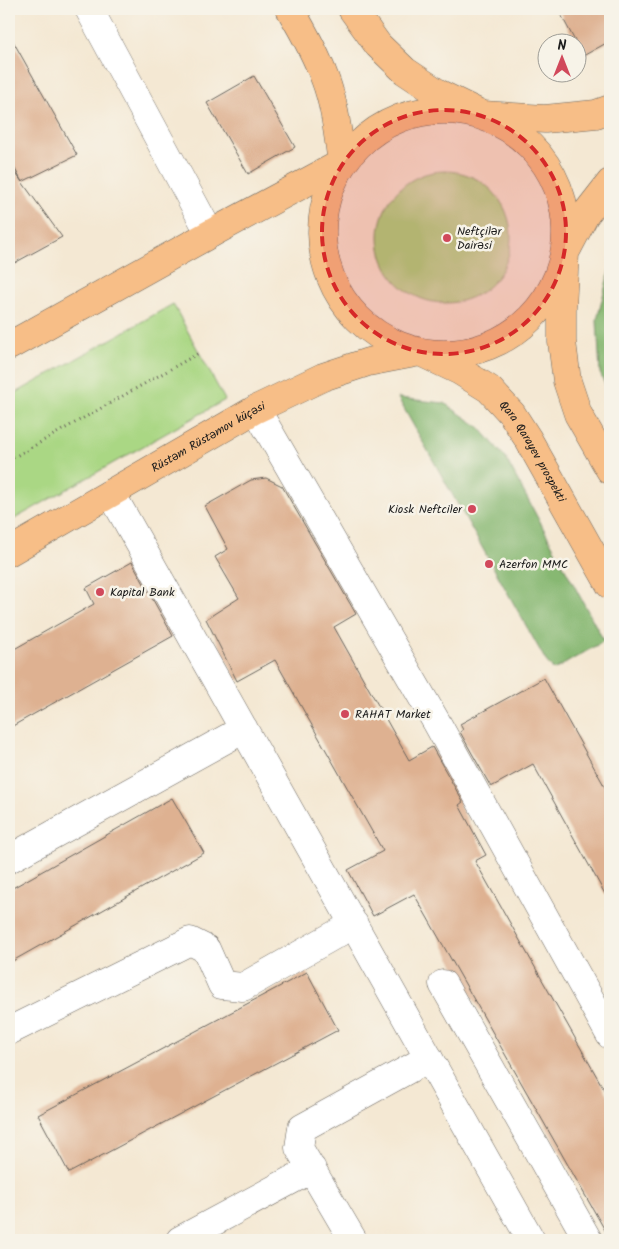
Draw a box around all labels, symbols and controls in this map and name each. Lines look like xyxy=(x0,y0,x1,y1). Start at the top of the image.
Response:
north arrow xyxy=(536,32,586,82)
text: N xyxy=(558,35,567,57)
place label: Neftçilər Dairəsi xyxy=(457,222,503,255)
marker: Neftçilər Dairəsi xyxy=(441,232,453,244)
street label: Rüstəm Rüstəmov küçəsi xyxy=(148,396,270,478)
street label: Qara Qarayev prospekti xyxy=(494,396,571,507)
place label: Kiosk Neftciler xyxy=(388,500,463,519)
marker: Kiosk Neftciler xyxy=(466,503,478,515)
place label: Azerfon MMC xyxy=(499,555,568,574)
marker: Azerfon MMC xyxy=(483,558,495,570)
place label: Kapital Bank xyxy=(110,583,175,602)
marker: Kapital Bank xyxy=(94,586,106,598)
place label: RAHAT Market xyxy=(355,705,431,724)
marker: RAHAT Market xyxy=(339,708,351,720)

